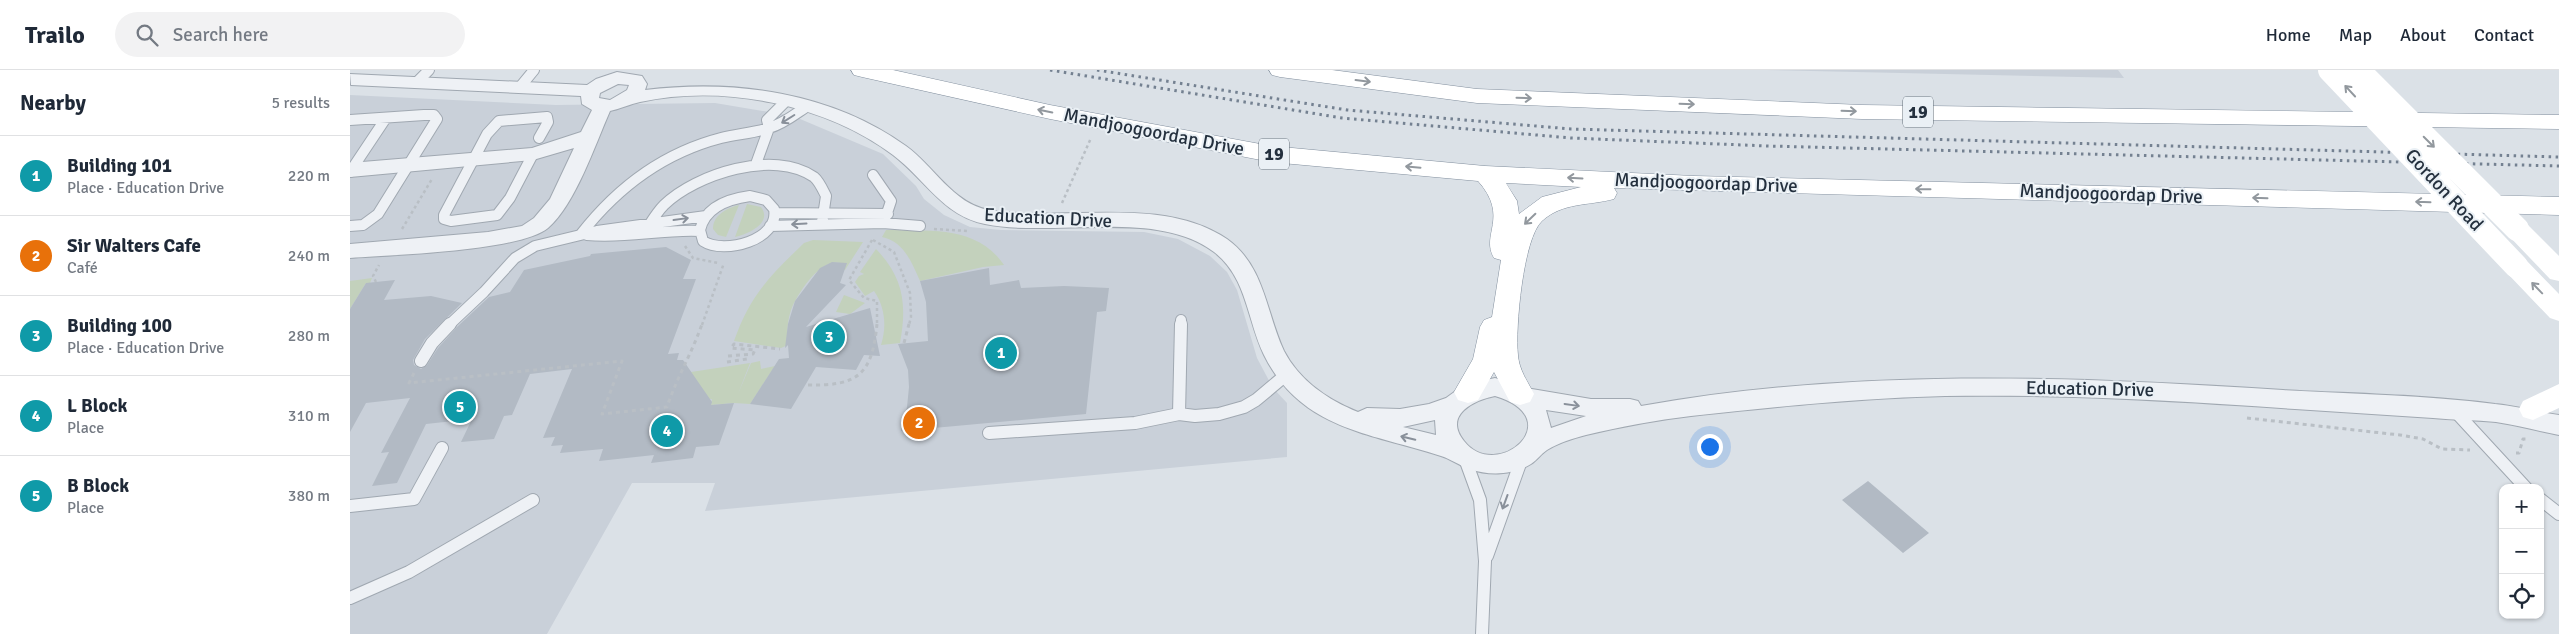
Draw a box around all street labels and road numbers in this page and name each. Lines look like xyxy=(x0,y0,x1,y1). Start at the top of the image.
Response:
road number: 19 xyxy=(1903,97,1933,128)
street label: Mandjoogoordap Drive xyxy=(1062,103,1246,161)
road number: 19 xyxy=(1259,138,1289,170)
street label: Gordon Road xyxy=(2400,144,2488,236)
street label: Mandjoogoordap Drive xyxy=(1614,168,1798,198)
street label: Mandjoogoordap Drive xyxy=(2019,179,2203,209)
street label: Education Drive xyxy=(983,203,1113,233)
street label: Education Drive xyxy=(2026,376,2154,402)

